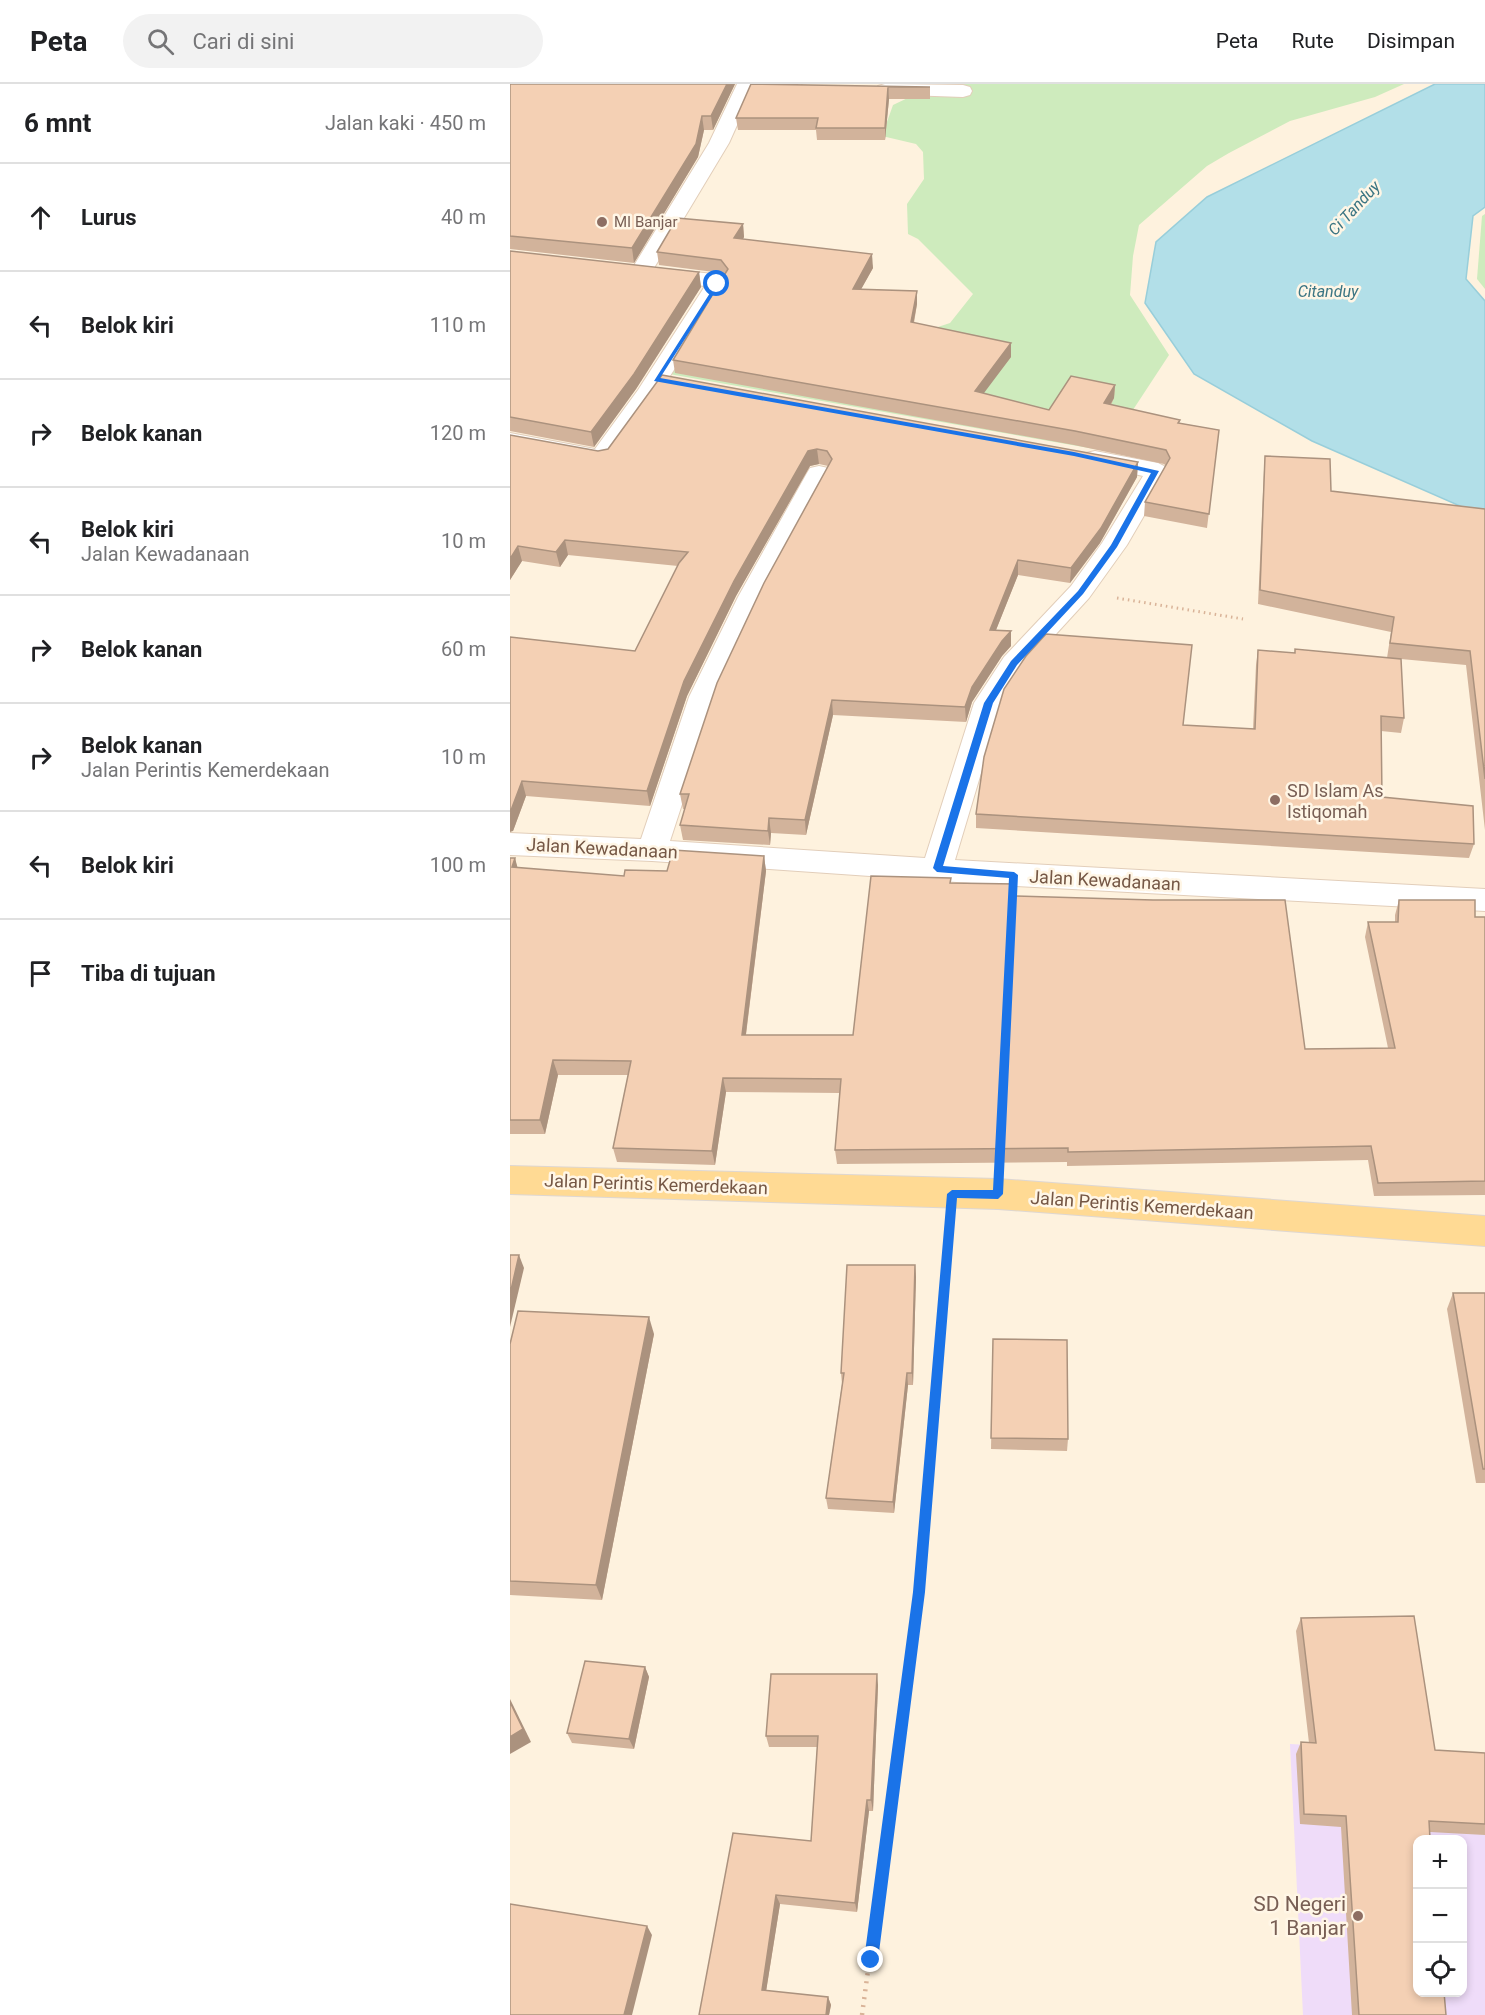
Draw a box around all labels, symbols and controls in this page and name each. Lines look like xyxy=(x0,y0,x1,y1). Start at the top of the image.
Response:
search box xyxy=(123,14,543,68)
text: Peta xyxy=(30,25,87,58)
icon: search xyxy=(144,25,177,58)
text: Cari di sini xyxy=(192,29,294,54)
text: Peta xyxy=(1216,29,1258,53)
text: Rute xyxy=(1291,29,1334,53)
text: Disimpan xyxy=(1367,29,1455,53)
text: 6 mnt xyxy=(24,108,91,138)
text: Jalan kaki · 450 m xyxy=(325,111,486,135)
water label: Ci Tanduy xyxy=(1324,176,1384,239)
icon: ahead xyxy=(24,201,57,234)
text: Lurus xyxy=(81,205,137,230)
text: 40 m xyxy=(441,205,486,229)
place label: MI Banjar xyxy=(614,213,678,231)
marker: MI Banjar xyxy=(595,215,609,229)
route start xyxy=(703,270,729,296)
water label: Citanduy xyxy=(1298,282,1359,301)
icon: left xyxy=(24,309,57,342)
text: Belok kiri xyxy=(81,313,174,338)
text: 110 m xyxy=(430,313,486,337)
icon: right xyxy=(24,417,57,450)
text: Belok kanan xyxy=(81,421,202,446)
text: 120 m xyxy=(430,421,486,445)
text: Belok kiri xyxy=(81,517,174,542)
icon: left xyxy=(24,525,57,558)
text: 10 m xyxy=(441,529,486,553)
text: Jalan Kewadanaan xyxy=(81,542,249,566)
icon: right xyxy=(24,633,57,666)
text: Belok kanan xyxy=(81,637,202,662)
text: 60 m xyxy=(441,637,486,661)
text: Belok kanan xyxy=(81,733,202,758)
icon: right xyxy=(24,741,57,774)
text: 10 m xyxy=(441,745,486,769)
text: Jalan Perintis Kemerdekaan xyxy=(81,758,330,782)
place label: SD Islam As Istiqomah xyxy=(1287,780,1384,822)
marker: SD Islam As Istiqomah xyxy=(1268,793,1282,807)
street label: Jalan Kewadanaan xyxy=(526,834,678,862)
icon: left xyxy=(24,849,57,882)
text: Belok kiri xyxy=(81,853,174,878)
text: 100 m xyxy=(430,853,486,877)
street label: Jalan Kewadanaan xyxy=(1029,866,1181,894)
icon: arrive xyxy=(24,957,57,990)
text: Tiba di tujuan xyxy=(81,961,216,986)
street label: Jalan Perintis Kemerdekaan xyxy=(544,1170,768,1198)
street label: Jalan Perintis Kemerdekaan xyxy=(1030,1187,1254,1223)
map controls xyxy=(1413,1835,1467,1997)
button: + xyxy=(1413,1835,1467,1889)
button: − xyxy=(1413,1889,1467,1943)
place label: SD Negeri 1 Banjar xyxy=(1253,1892,1346,1940)
marker: SD Negeri 1 Banjar xyxy=(1351,1909,1365,1923)
button: locate xyxy=(1413,1943,1467,1997)
route end xyxy=(857,1946,883,1972)

